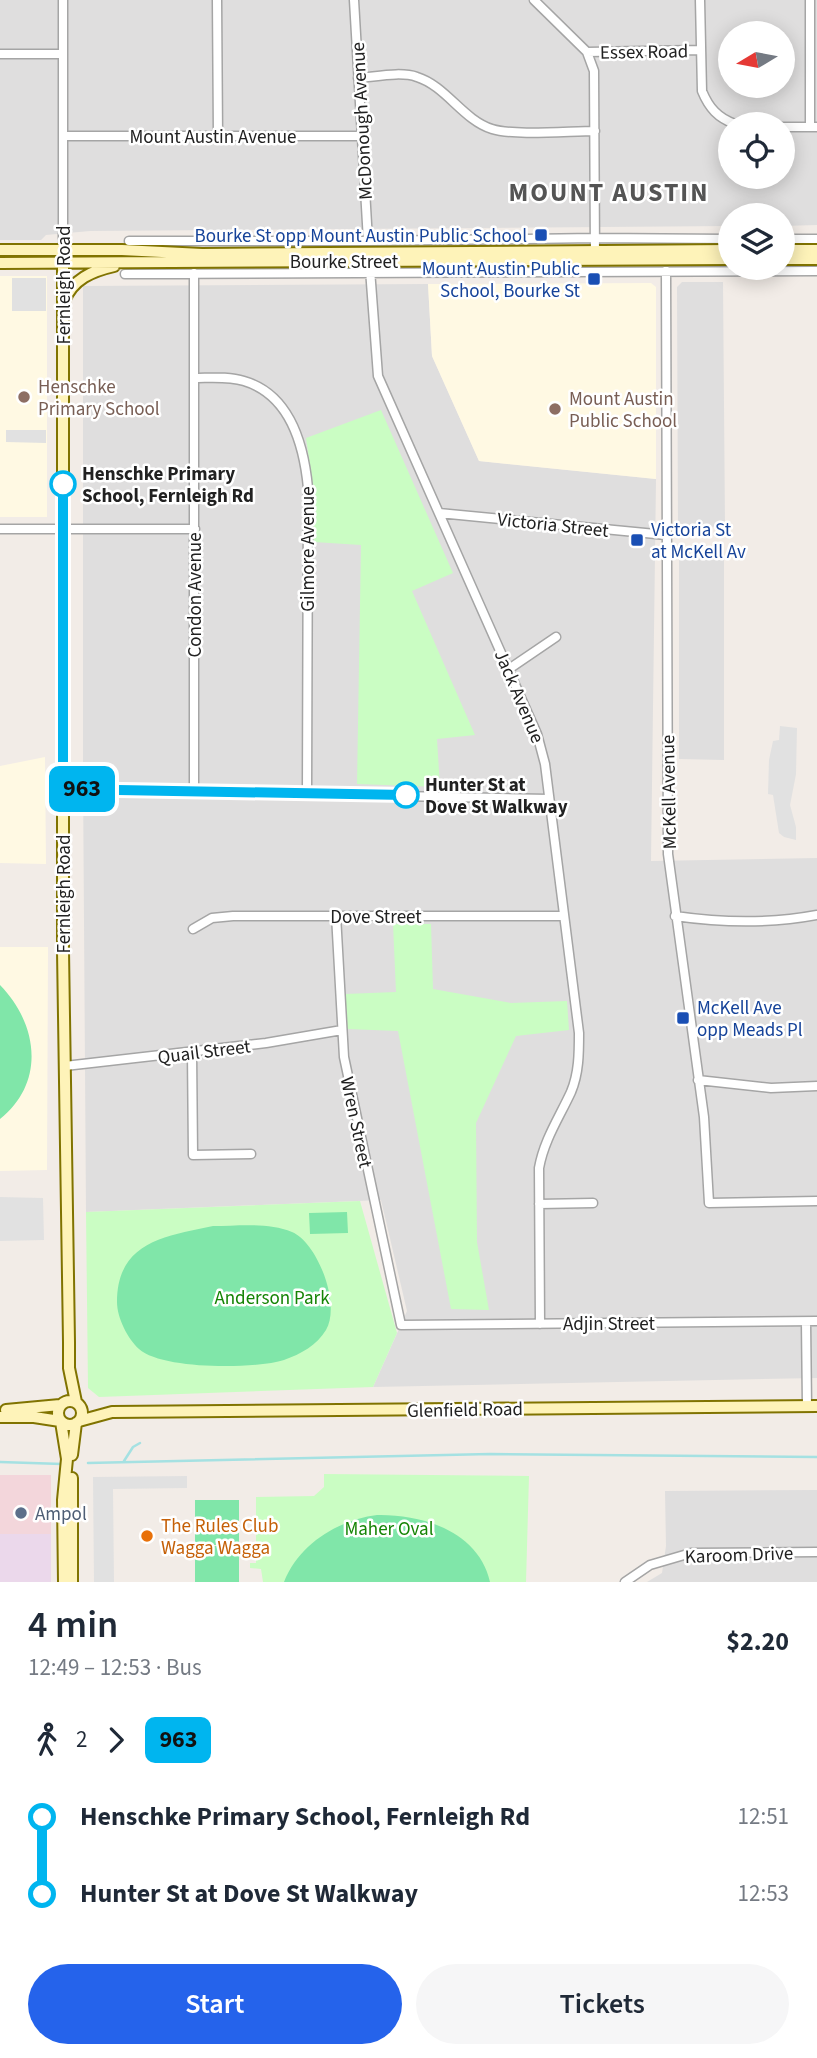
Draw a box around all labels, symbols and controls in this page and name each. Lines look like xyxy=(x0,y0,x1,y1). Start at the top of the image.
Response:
north arrow xyxy=(718,21,794,98)
map controls xyxy=(718,21,795,280)
street label: Essex Road xyxy=(600,38,688,67)
street label: McDonough Avenue xyxy=(345,41,380,200)
button: locate xyxy=(718,112,795,189)
street label: Mount Austin Avenue xyxy=(129,124,297,151)
district label: MOUNT AUSTIN xyxy=(509,174,709,211)
button: layers xyxy=(718,203,795,280)
place label: Bourke St opp Mount Austin Public School xyxy=(195,223,527,250)
street label: Fernleigh Road xyxy=(51,226,78,344)
marker: Bourke St opp Mount Austin Public School xyxy=(533,227,549,243)
street label: Bourke Street xyxy=(290,249,399,276)
place label: Mount Austin Public School, Bourke St xyxy=(422,256,581,305)
marker: Mount Austin Public School, Bourke St xyxy=(586,271,602,287)
place label: Henschke Primary School xyxy=(38,374,160,423)
place label: Mount Austin Public School xyxy=(569,386,677,435)
marker: Henschke Primary School xyxy=(16,389,32,405)
marker: Mount Austin Public School xyxy=(547,401,563,417)
place label: Henschke Primary School, Fernleigh Rd xyxy=(82,461,254,510)
marker: Henschke Primary School, Fernleigh Rd xyxy=(50,471,76,497)
street label: Gilmore Avenue xyxy=(295,486,322,612)
street label: Victoria Street xyxy=(496,506,610,545)
place label: Victoria St at McKell Av xyxy=(651,517,746,566)
street label: Condon Avenue xyxy=(182,532,209,658)
marker: Victoria St at McKell Av xyxy=(629,532,645,548)
street label: Jack Avenue xyxy=(487,646,550,747)
street label: McKell Avenue xyxy=(655,734,684,850)
line badge: 963 xyxy=(42,766,122,812)
text: 963 xyxy=(63,771,101,806)
place label: Hunter St at Dove St Walkway xyxy=(425,772,568,821)
marker: Hunter St at Dove St Walkway xyxy=(393,782,419,808)
street label: Fernleigh Road xyxy=(51,835,78,953)
street label: Dove Street xyxy=(330,904,422,931)
place label: McKell Ave opp Meads Pl xyxy=(697,995,803,1044)
marker: McKell Ave opp Meads Pl xyxy=(675,1010,691,1026)
street label: Quail Street xyxy=(156,1033,253,1072)
street label: Wren Street xyxy=(333,1074,378,1171)
park label: Anderson Park xyxy=(214,1285,330,1312)
street label: Adjin Street xyxy=(563,1311,656,1338)
street label: Glenfield Road xyxy=(407,1396,523,1425)
place label: Ampol xyxy=(35,1501,87,1528)
marker: Ampol xyxy=(13,1505,29,1521)
place label: The Rules Club Wagga Wagga xyxy=(161,1513,278,1562)
park label: Maher Oval xyxy=(344,1516,434,1543)
marker: The Rules Club Wagga Wagga xyxy=(139,1528,155,1544)
street label: Karoom Drive xyxy=(684,1540,794,1571)
text: 4 min xyxy=(28,1598,118,1652)
text: $2.20 xyxy=(726,1623,789,1660)
text: 12:49 – 12:53 · Bus xyxy=(28,1651,202,1684)
icon: walk xyxy=(28,1721,66,1759)
icon: forward xyxy=(97,1721,135,1759)
text: 963 xyxy=(159,1722,197,1757)
text: 2 xyxy=(76,1723,87,1756)
text: Henschke Primary School, Fernleigh Rd xyxy=(80,1798,530,1835)
text: 12:51 xyxy=(738,1800,789,1833)
text: Hunter St at Dove St Walkway xyxy=(80,1875,418,1912)
text: 12:53 xyxy=(738,1877,789,1910)
button: Start xyxy=(28,1964,402,2044)
button: Tickets xyxy=(416,1964,789,2044)

